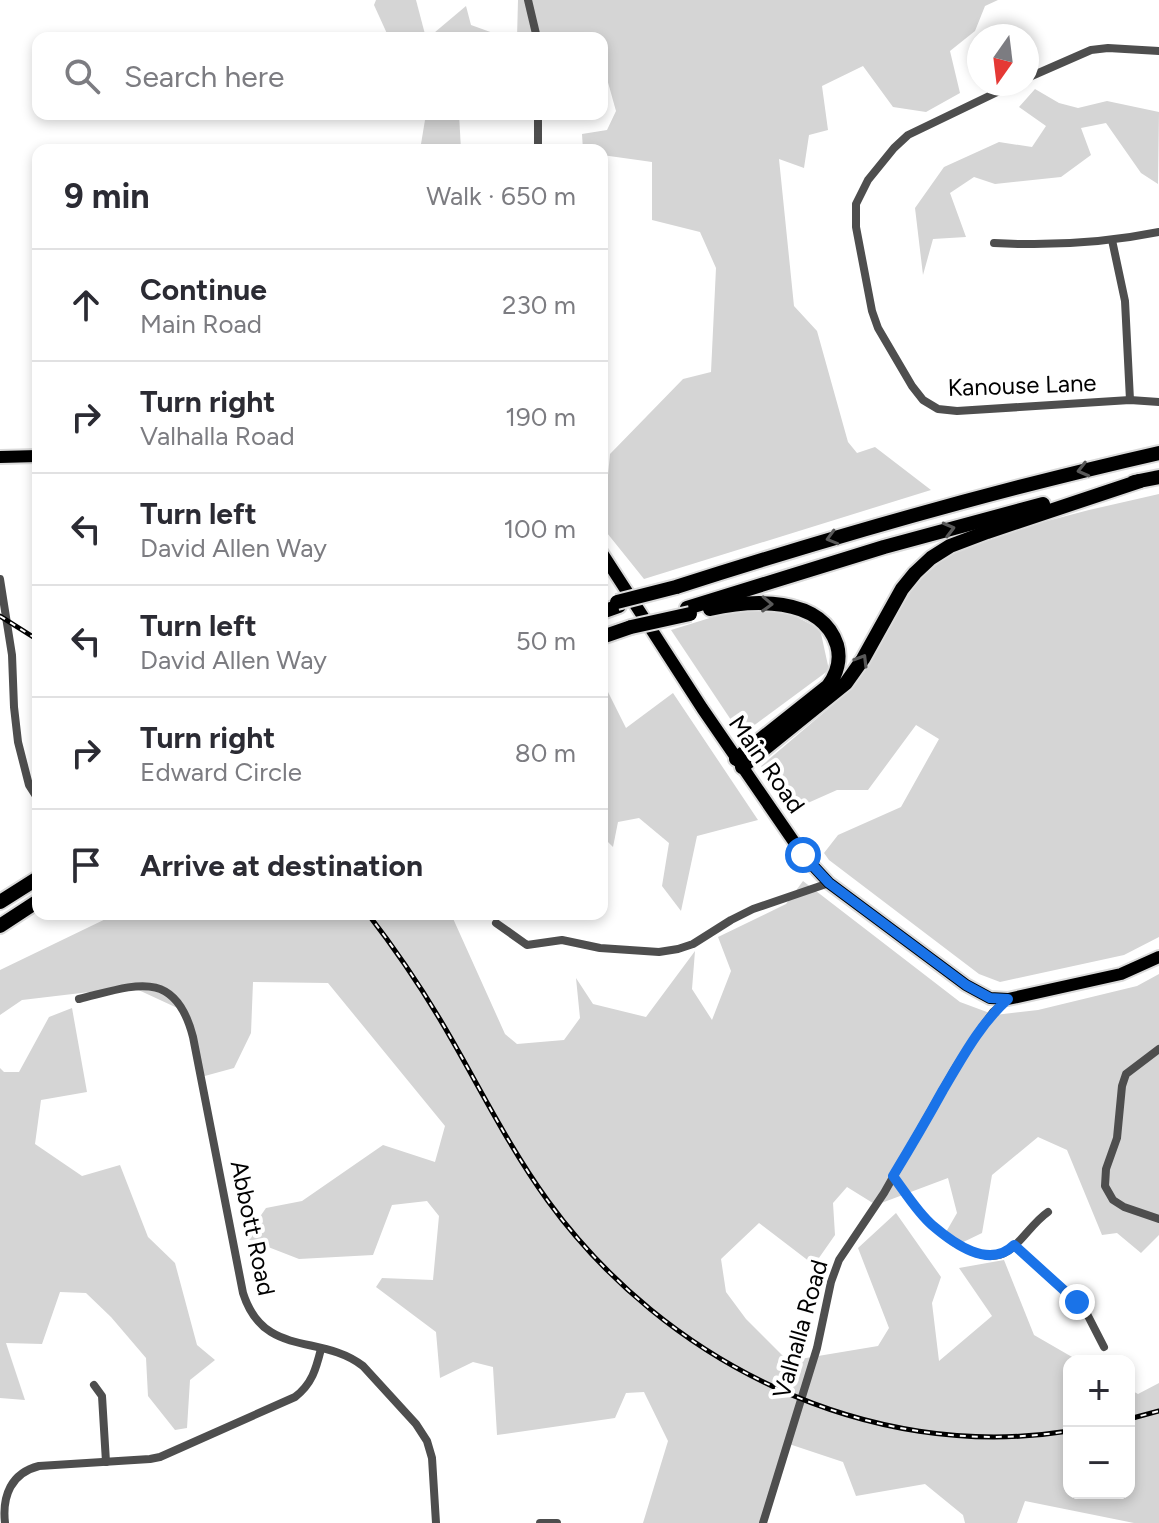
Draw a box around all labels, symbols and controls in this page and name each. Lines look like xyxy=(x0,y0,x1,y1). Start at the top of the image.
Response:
north arrow xyxy=(967,24,1039,96)
search box xyxy=(32,32,608,120)
icon: search xyxy=(60,54,104,98)
text: Search here xyxy=(124,58,284,95)
text: 9 min xyxy=(64,176,150,217)
text: Walk · 650 m xyxy=(426,180,576,212)
text: Continue xyxy=(140,271,267,308)
icon: ahead xyxy=(64,283,108,327)
text: 230 m xyxy=(502,289,576,321)
text: Main Road xyxy=(140,308,262,340)
street label: Kanouse Lane xyxy=(947,368,1097,402)
text: Turn right xyxy=(140,383,275,420)
icon: right xyxy=(64,395,108,439)
text: 190 m xyxy=(505,401,576,433)
text: Valhalla Road xyxy=(140,420,295,452)
one-way arrow xyxy=(1077,461,1090,478)
text: Turn left xyxy=(140,495,257,532)
icon: left xyxy=(64,507,108,551)
text: 100 m xyxy=(503,513,576,545)
one-way arrow xyxy=(942,521,955,538)
one-way arrow xyxy=(826,529,840,545)
text: David Allen Way xyxy=(140,532,327,564)
one-way arrow xyxy=(761,595,774,612)
text: Turn left xyxy=(140,607,257,644)
icon: left xyxy=(64,619,108,663)
text: 50 m xyxy=(516,625,576,657)
text: David Allen Way xyxy=(140,644,327,676)
one-way arrow xyxy=(852,654,868,669)
street label: Main Road xyxy=(723,710,811,818)
text: Turn right xyxy=(140,719,275,756)
icon: right xyxy=(64,731,108,775)
text: 80 m xyxy=(515,737,576,769)
text: Edward Circle xyxy=(140,756,302,788)
route start xyxy=(785,837,821,873)
icon: arrive xyxy=(64,843,108,887)
text: Arrive at destination xyxy=(140,847,423,884)
street label: Abbott Road xyxy=(225,1158,281,1298)
street label: Valhalla Road xyxy=(766,1256,834,1402)
route end xyxy=(1059,1284,1095,1320)
map controls xyxy=(1063,1355,1135,1499)
button: + xyxy=(1063,1355,1135,1427)
button: − xyxy=(1063,1427,1135,1499)

